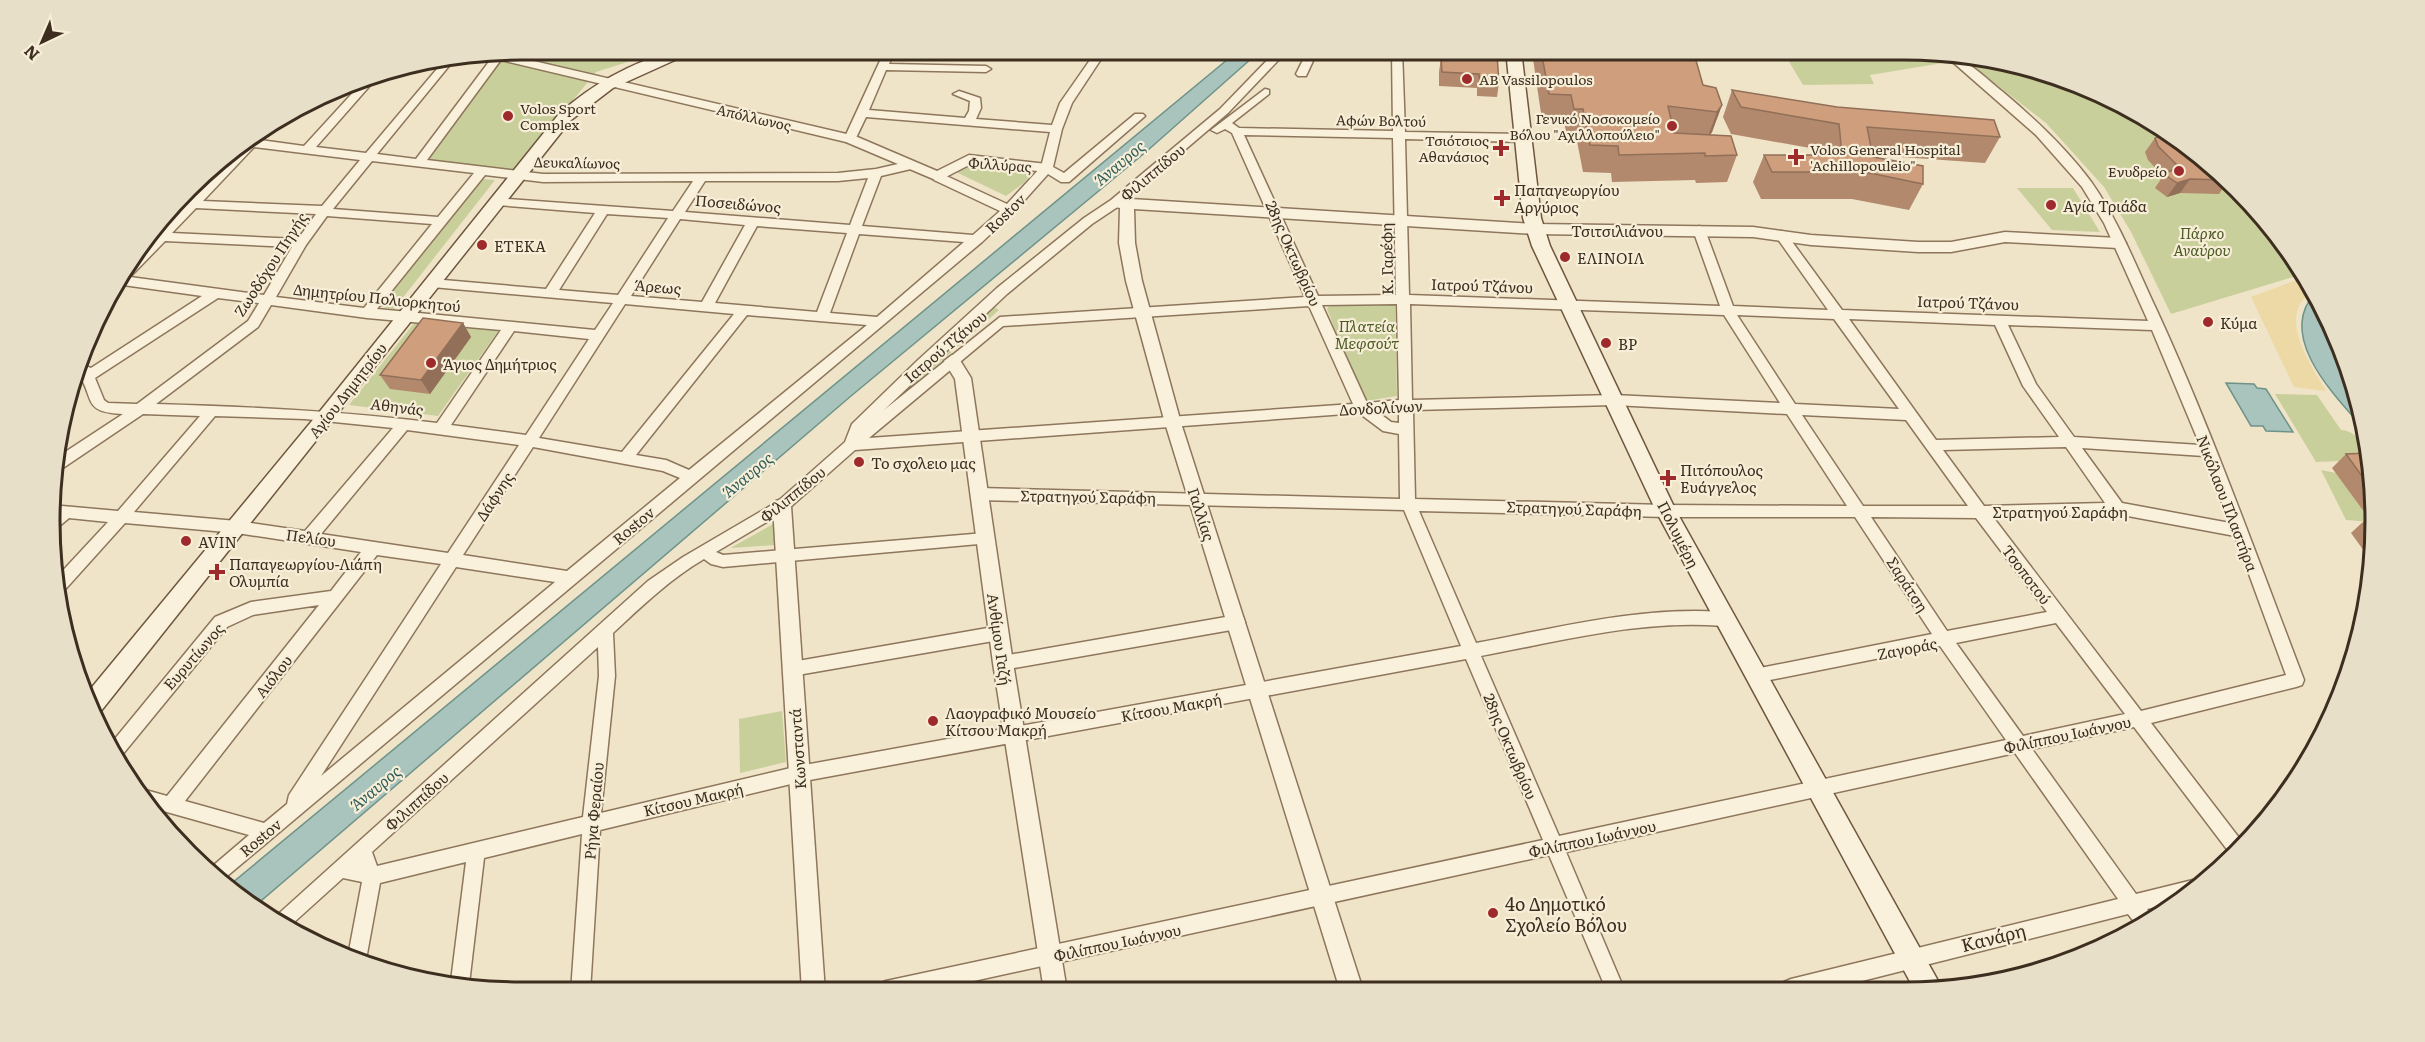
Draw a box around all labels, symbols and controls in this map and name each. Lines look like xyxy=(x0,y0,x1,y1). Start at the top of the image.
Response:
north arrow xyxy=(12,12,72,72)
text: N xyxy=(18,40,44,67)
place label: AB Vassilopoulos xyxy=(1479,69,1593,89)
marker: AB Vassilopoulos xyxy=(1460,72,1474,86)
place label: Volos Sport Complex xyxy=(520,98,596,134)
street label: Απόλλωνος xyxy=(715,99,793,135)
place label: Γενικό Νοσοκομείο Βόλου "Αχιλλοπούλειο" xyxy=(1509,108,1660,144)
marker: Volos Sport Complex xyxy=(501,109,515,123)
street label: Αφών Βολτού xyxy=(1336,109,1426,131)
marker: Γενικό Νοσοκομείο Βόλου "Αχιλλοπούλειο" xyxy=(1665,119,1679,133)
place label: Τσιότσιος Αθανάσιος xyxy=(1418,130,1489,166)
water label: Άναυρος xyxy=(1088,133,1150,191)
street label: Φιλιππίδου xyxy=(1114,138,1190,206)
place label: Volos General Hospital 'Achillopouleio" xyxy=(1810,139,1961,175)
marker: Τσιότσιος Αθανάσιος xyxy=(1494,141,1508,155)
marker: Volos General Hospital 'Achillopouleio" xyxy=(1787,148,1805,166)
street label: Δευκαλίωνος xyxy=(534,151,620,173)
street label: Φιλλύρας xyxy=(968,152,1032,176)
place label: Ενυδρείο xyxy=(2108,161,2167,181)
marker: Ενυδρείο xyxy=(2172,164,2186,178)
place label: Παπαγεωργίου Αργύριος xyxy=(1514,178,1620,218)
street label: Ποσειδώνος xyxy=(694,188,782,218)
street label: Rostov xyxy=(979,188,1031,238)
marker: Παπαγεωργίου Αργύριος xyxy=(1495,191,1509,205)
place label: Αγία Τριάδα xyxy=(2063,194,2147,217)
street label: 28ης Οκτωβρίου xyxy=(1260,197,1328,310)
marker: Αγία Τριάδα xyxy=(2044,198,2058,212)
street label: Ζωοδόχου Πηγής xyxy=(228,207,313,321)
street label: Τσιτσιλιάνου xyxy=(1571,219,1663,242)
park label: Πάρκο Αναύρου xyxy=(2173,221,2231,261)
street label: Κ. Γαρέφη xyxy=(1374,223,1398,295)
place label: ΕΤΕΚΑ xyxy=(494,234,546,257)
marker: ΕΤΕΚΑ xyxy=(475,238,489,252)
place label: ΕΛΙΝΟΙΛ xyxy=(1577,246,1644,269)
marker: ΕΛΙΝΟΙΛ xyxy=(1558,250,1572,264)
street label: Ιατρού Τζάνου xyxy=(1431,272,1534,298)
street label: Άρεως xyxy=(634,273,683,300)
street label: Δημητρίου Πολιορκητού xyxy=(292,277,462,317)
street label: Ιατρού Τζάνου xyxy=(1917,289,2020,315)
street label: Ιατρού Τζάνου xyxy=(899,304,992,388)
place label: Κύμα xyxy=(2220,311,2258,334)
park label: Πλατεία Μεφσούτ xyxy=(1335,314,1400,354)
marker: Κύμα xyxy=(2201,315,2215,329)
place label: BP xyxy=(1618,332,1637,355)
marker: BP xyxy=(1599,336,1613,350)
street label: Αγίου Δημητρίου xyxy=(302,337,392,443)
place label: Άγιος Δημήτριος xyxy=(443,352,557,375)
marker: Άγιος Δημήτριος xyxy=(424,356,438,370)
street label: Αθηνάς xyxy=(369,391,425,421)
street label: Δονδολίνων xyxy=(1339,393,1423,421)
street label: Νικόλαου Πλαστήρα xyxy=(2191,431,2265,575)
water label: Άναυρος xyxy=(716,445,778,503)
place label: Το σχολειο μας xyxy=(871,451,976,474)
marker: Το σχολειο μας xyxy=(852,455,866,469)
place label: Πιτόπουλος Ευάγγελος xyxy=(1680,458,1764,498)
street label: Φιλιππίδου xyxy=(754,460,830,528)
street label: Δάφνης xyxy=(469,466,519,525)
marker: Πιτόπουλος Ευάγγελος xyxy=(1661,471,1675,485)
street label: Στρατηγού Σαράφη xyxy=(1020,483,1156,509)
street label: Γαλλίας xyxy=(1183,484,1222,544)
street label: Στρατηγού Σαράφη xyxy=(1506,494,1642,522)
street label: Πολυμέρη xyxy=(1652,497,1706,571)
street label: Rostov xyxy=(607,500,659,550)
street label: Στρατηγού Σαράφη xyxy=(1992,500,2128,523)
street label: Πελίου xyxy=(285,522,338,552)
place label: AVIN xyxy=(198,530,237,553)
marker: AVIN xyxy=(179,534,193,548)
street label: Τσοποτού xyxy=(1997,539,2057,609)
place label: Παπαγεωργίου-Λιάπη Ολυμπία xyxy=(229,552,382,592)
street label: Σαράτση xyxy=(1881,552,1935,616)
marker: Παπαγεωργίου-Λιάπη Ολυμπία xyxy=(210,565,224,579)
street label: Ανθίμου Γαζή xyxy=(982,591,1018,687)
street label: Ευρυτίωνος xyxy=(157,617,229,695)
street label: Ζαγοράς xyxy=(1875,631,1939,665)
street label: Αιόλου xyxy=(249,649,297,702)
street label: Κίτσου Μακρή xyxy=(1119,687,1223,727)
street label: 28ης Οκτωβρίου xyxy=(1478,689,1544,803)
place label: Λαογραφικό Μουσείο Κίτσου Μακρή xyxy=(945,701,1096,741)
street label: Κωνσταντά xyxy=(783,708,811,790)
street label: Φιλίππου Ιωάννου xyxy=(2001,709,2133,759)
marker: Λαογραφικό Μουσείο Κίτσου Μακρή xyxy=(926,714,940,728)
water label: Άναυρος xyxy=(344,758,406,816)
street label: Ρήγα Φεραίου xyxy=(577,761,609,861)
street label: Φιλιππίδου xyxy=(379,766,453,836)
street label: Κίτσου Μακρή xyxy=(641,776,745,822)
street label: Rostov xyxy=(234,812,286,862)
street label: Φιλίππου Ιωάννου xyxy=(1526,813,1658,863)
place label: 4ο Δημοτικό Σχολείο Βόλου xyxy=(1505,890,1627,938)
marker: 4ο Δημοτικό Σχολείο Βόλου xyxy=(1486,906,1500,920)
street label: Κανάρη xyxy=(1958,916,2028,958)
street label: Φιλίππου Ιωάννου xyxy=(1051,917,1183,967)

